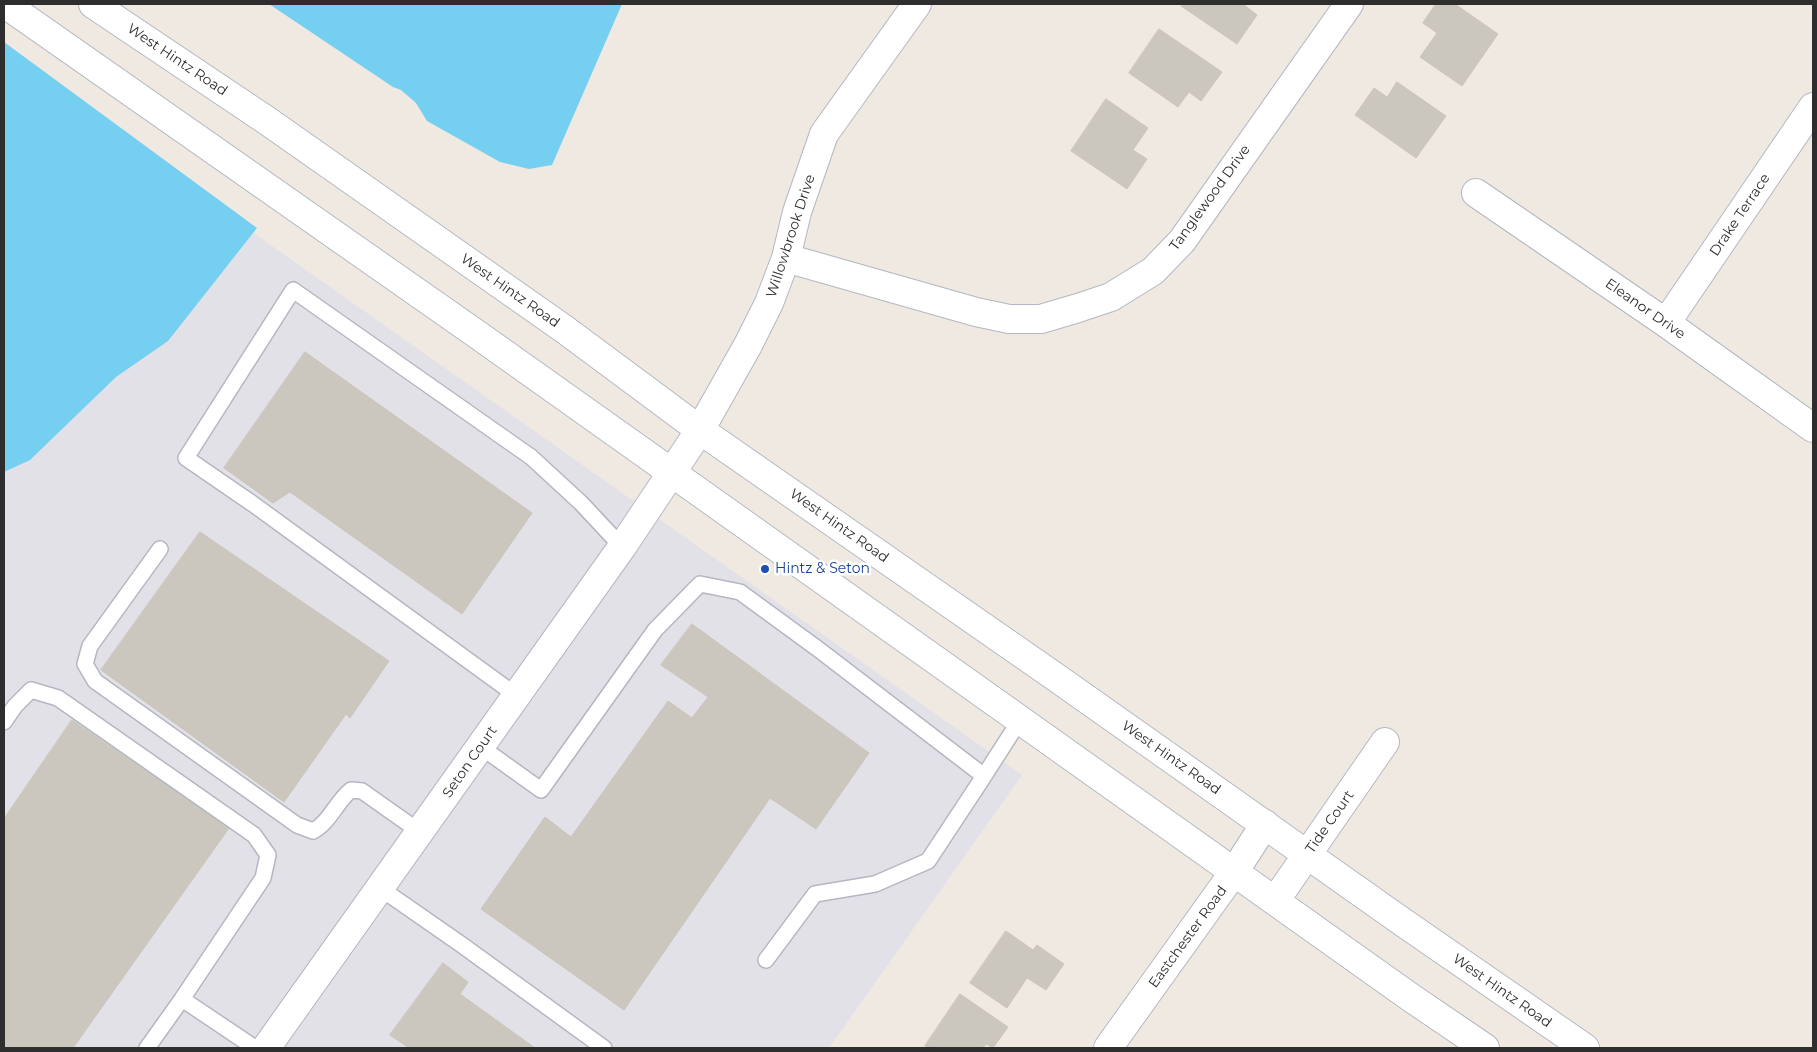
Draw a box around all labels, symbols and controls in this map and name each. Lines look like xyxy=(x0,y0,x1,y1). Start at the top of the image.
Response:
street label: West Hintz Road xyxy=(124,20,230,100)
street label: Tanglewood Drive xyxy=(1166,142,1254,254)
street label: Drake Terrace xyxy=(1706,171,1774,259)
street label: Willowbrook Drive xyxy=(763,172,819,300)
street label: West Hintz Road xyxy=(457,251,563,331)
street label: Eleanor Drive xyxy=(1602,275,1688,343)
street label: West Hintz Road xyxy=(786,486,892,566)
place label: Hintz & Seton xyxy=(775,561,870,577)
marker: Hintz & Seton xyxy=(759,563,771,575)
street label: West Hintz Road xyxy=(1118,718,1224,798)
street label: Seton Court xyxy=(439,723,501,801)
street label: Tide Court xyxy=(1302,787,1358,857)
street label: Eastchester Road xyxy=(1145,883,1231,991)
street label: West Hintz Road xyxy=(1449,951,1555,1031)

